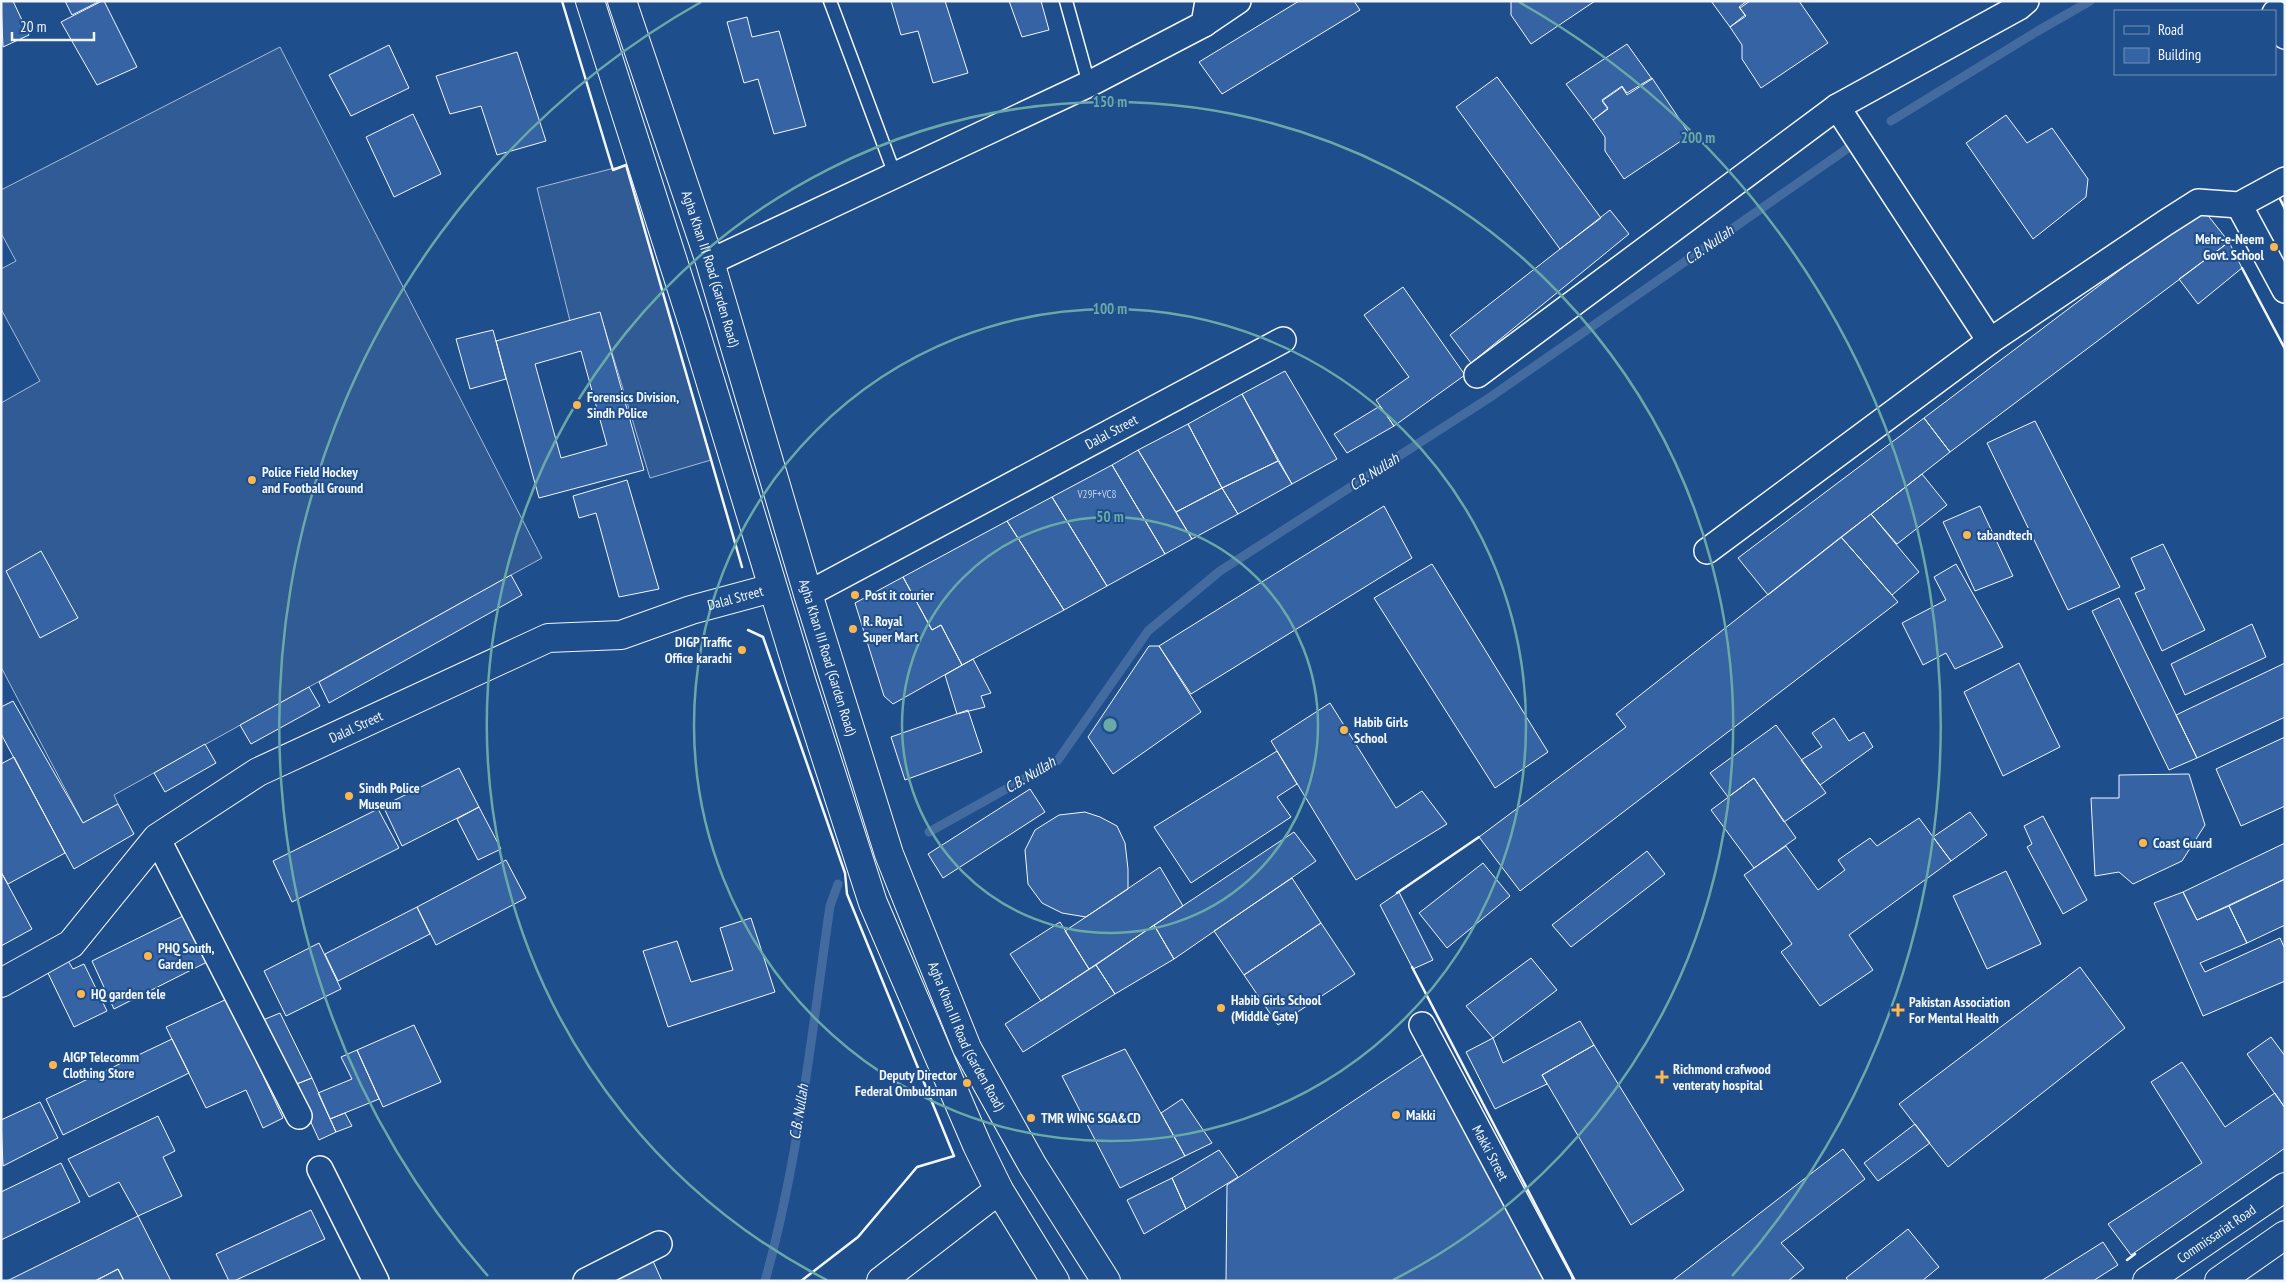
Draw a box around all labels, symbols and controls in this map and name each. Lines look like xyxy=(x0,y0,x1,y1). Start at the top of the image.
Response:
scale bar xyxy=(12,10,95,42)
legend xyxy=(2114,10,2276,75)
text: 20 m xyxy=(20,17,46,36)
text: Road xyxy=(2158,20,2184,39)
text: Building xyxy=(2158,45,2201,64)
text: 150 m xyxy=(1093,92,1127,111)
text: 200 m xyxy=(1681,128,1715,147)
street label: Agha Khan III Road (Garden Road) xyxy=(678,188,744,349)
water label: C.B. Nullah xyxy=(1680,220,1738,268)
place label: Mehr-e-Neem Govt. School xyxy=(2195,230,2265,264)
marker: Mehr-e-Neem Govt. School xyxy=(2268,241,2280,253)
text: 100 m xyxy=(1093,299,1127,318)
place label: Forensics Division, Sindh Police xyxy=(587,388,679,422)
marker: Forensics Division, Sindh Police xyxy=(571,399,583,411)
street label: Dalal Street xyxy=(1082,410,1141,453)
water label: C.B. Nullah xyxy=(1345,448,1403,495)
place label: Police Field Hockey and Football Ground xyxy=(262,463,363,497)
marker: Police Field Hockey and Football Ground xyxy=(246,474,258,486)
house number: V29F+VC8 xyxy=(1077,487,1117,501)
text: 50 m xyxy=(1096,507,1124,526)
place label: tabandtech xyxy=(1977,526,2033,544)
marker: tabandtech xyxy=(1961,529,1973,541)
street label: Agha Khan III Road (Garden Road) xyxy=(795,577,861,738)
street label: Dalal Street xyxy=(705,582,765,614)
place label: Post it courier xyxy=(865,586,935,604)
marker: Post it courier xyxy=(849,589,861,601)
place label: R. Royal Super Mart xyxy=(863,612,918,646)
marker: R. Royal Super Mart xyxy=(847,623,859,635)
place label: DIGP Traffic Office karachi xyxy=(665,633,732,667)
marker: DIGP Traffic Office karachi xyxy=(736,644,748,656)
street label: Dalal Street xyxy=(326,707,386,747)
place label: Habib Girls School xyxy=(1354,713,1408,747)
centre of rings xyxy=(1101,716,1119,734)
marker: Habib Girls School xyxy=(1338,724,1350,736)
water label: C.B. Nullah xyxy=(1001,751,1060,797)
place label: Sindh Police Museum xyxy=(359,779,420,813)
marker: Sindh Police Museum xyxy=(343,790,355,802)
place label: Coast Guard xyxy=(2153,834,2212,852)
marker: Coast Guard xyxy=(2137,837,2149,849)
place label: PHQ South, Garden xyxy=(158,939,215,973)
marker: PHQ South, Garden xyxy=(142,950,154,962)
street label: Agha Khan III Road (Garden Road) xyxy=(924,959,1010,1114)
place label: HQ garden tele xyxy=(91,985,166,1003)
marker: HQ garden tele xyxy=(75,988,87,1000)
place label: Habib Girls School (Middle Gate) xyxy=(1231,991,1322,1025)
place label: Pakistan Association For Mental Health xyxy=(1909,993,2010,1027)
marker: Habib Girls School (Middle Gate) xyxy=(1215,1002,1227,1014)
marker: Pakistan Association For Mental Health xyxy=(1891,1003,1905,1017)
place label: AIGP Telecomm Clothing Store xyxy=(62,1048,139,1082)
marker: AIGP Telecomm Clothing Store xyxy=(47,1059,59,1071)
place label: Richmond crafwood venteraty hospital xyxy=(1672,1060,1771,1094)
place label: Deputy Director Federal Ombudsman xyxy=(855,1066,958,1100)
marker: Richmond crafwood venteraty hospital xyxy=(1655,1070,1669,1084)
marker: Deputy Director Federal Ombudsman xyxy=(961,1077,973,1089)
water label: C.B. Nullah xyxy=(785,1082,812,1141)
place label: Makki xyxy=(1406,1106,1436,1124)
place label: TMR WING SGA&CD xyxy=(1041,1109,1141,1127)
marker: Makki xyxy=(1390,1109,1402,1121)
marker: TMR WING SGA&CD xyxy=(1025,1112,1037,1124)
street label: Makki Street xyxy=(1468,1122,1513,1184)
street label: Commissariat Road xyxy=(2173,1200,2259,1267)

